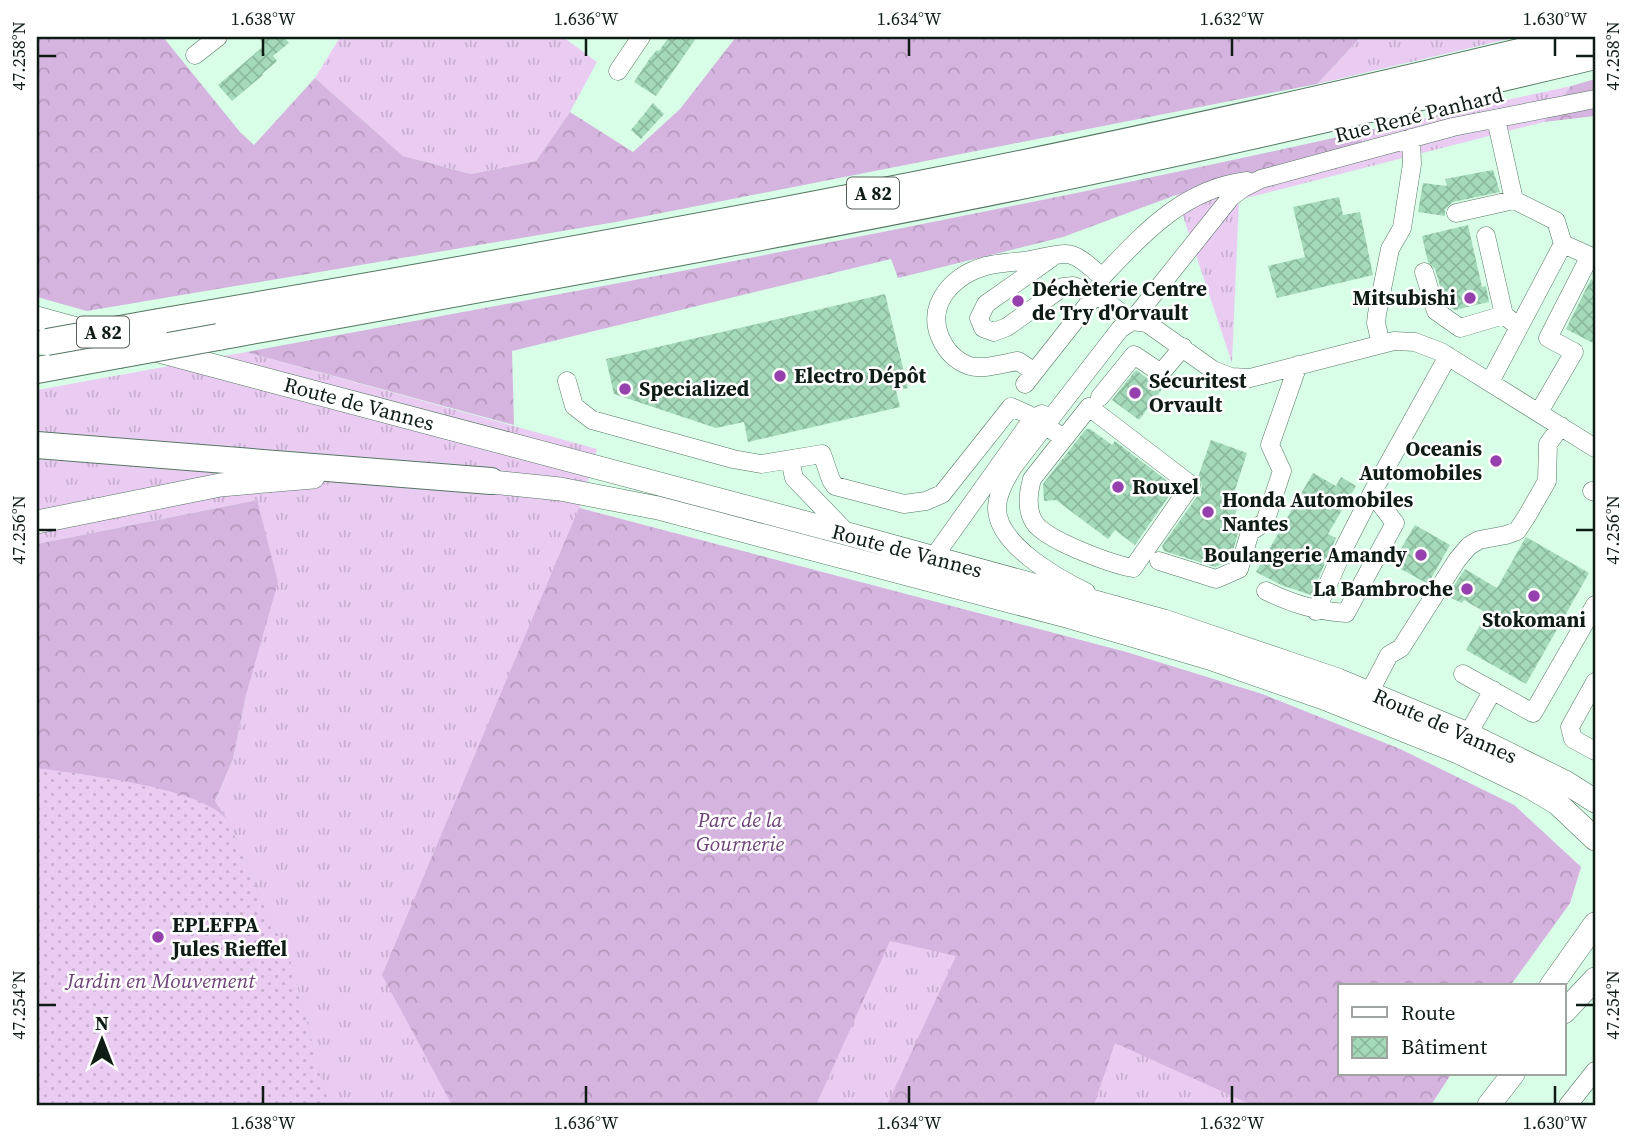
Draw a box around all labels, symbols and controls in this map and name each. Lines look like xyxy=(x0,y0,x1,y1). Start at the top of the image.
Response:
text: 1.638°W xyxy=(231,6,296,31)
text: 1.636°W xyxy=(554,6,619,31)
text: 1.634°W xyxy=(877,6,942,31)
text: 1.632°W xyxy=(1200,6,1265,31)
text: 1.630°W xyxy=(1523,6,1588,31)
text: 47.258°N xyxy=(6,21,31,91)
text: 47.258°N xyxy=(1600,21,1625,91)
street label: Rue René Panhard xyxy=(1331,79,1506,150)
road number: A 82 xyxy=(847,178,899,209)
place label: Déchèterie Centre de Try d'Orvault xyxy=(1032,274,1207,327)
place label: Mitsubishi xyxy=(1352,283,1456,312)
marker: Mitsubishi xyxy=(1462,290,1478,306)
marker: Déchèterie Centre de Try d'Orvault xyxy=(1010,293,1026,309)
road number: A 82 xyxy=(77,316,129,348)
place label: Electro Dépôt xyxy=(794,361,926,390)
place label: Sécuritest Orvault xyxy=(1149,366,1247,419)
marker: Electro Dépôt xyxy=(772,368,788,384)
street label: Route de Vannes xyxy=(281,369,438,438)
place label: Specialized xyxy=(639,374,750,403)
marker: Specialized xyxy=(617,381,633,397)
marker: Sécuritest Orvault xyxy=(1127,385,1143,401)
place label: Oceanis Automobiles xyxy=(1359,434,1482,487)
marker: Oceanis Automobiles xyxy=(1488,453,1504,469)
place label: Rouxel xyxy=(1132,472,1199,501)
marker: Rouxel xyxy=(1110,479,1126,495)
place label: Honda Automobiles Nantes xyxy=(1222,485,1414,538)
text: 47.256°N xyxy=(6,495,31,565)
text: 47.256°N xyxy=(1600,495,1625,565)
marker: Honda Automobiles Nantes xyxy=(1200,504,1216,520)
street label: Route de Vannes xyxy=(829,516,986,585)
place label: Boulangerie Amandy xyxy=(1204,540,1408,569)
marker: Boulangerie Amandy xyxy=(1413,547,1429,563)
place label: La Bambroche xyxy=(1313,574,1453,603)
marker: La Bambroche xyxy=(1459,581,1475,597)
marker: Stokomani xyxy=(1526,588,1542,604)
place label: Stokomani xyxy=(1482,605,1586,634)
street label: Route de Vannes xyxy=(1369,681,1522,770)
park label: Parc de la Gournerie xyxy=(696,805,785,858)
place label: EPLEFPA Jules Rieffel xyxy=(170,910,287,963)
marker: EPLEFPA Jules Rieffel xyxy=(150,929,166,945)
park label: Jardin en Mouvement xyxy=(64,966,256,995)
text: 47.254°N xyxy=(6,970,31,1040)
text: 47.254°N xyxy=(1600,970,1625,1040)
legend xyxy=(1338,984,1566,1076)
text: Route xyxy=(1401,998,1456,1027)
north arrow xyxy=(66,1006,136,1076)
text: N xyxy=(95,1010,109,1036)
text: Bâtiment xyxy=(1401,1032,1487,1061)
text: 1.638°W xyxy=(231,1110,296,1135)
text: 1.636°W xyxy=(554,1110,619,1135)
text: 1.634°W xyxy=(877,1110,942,1135)
text: 1.632°W xyxy=(1200,1110,1265,1135)
text: 1.630°W xyxy=(1523,1110,1588,1135)

